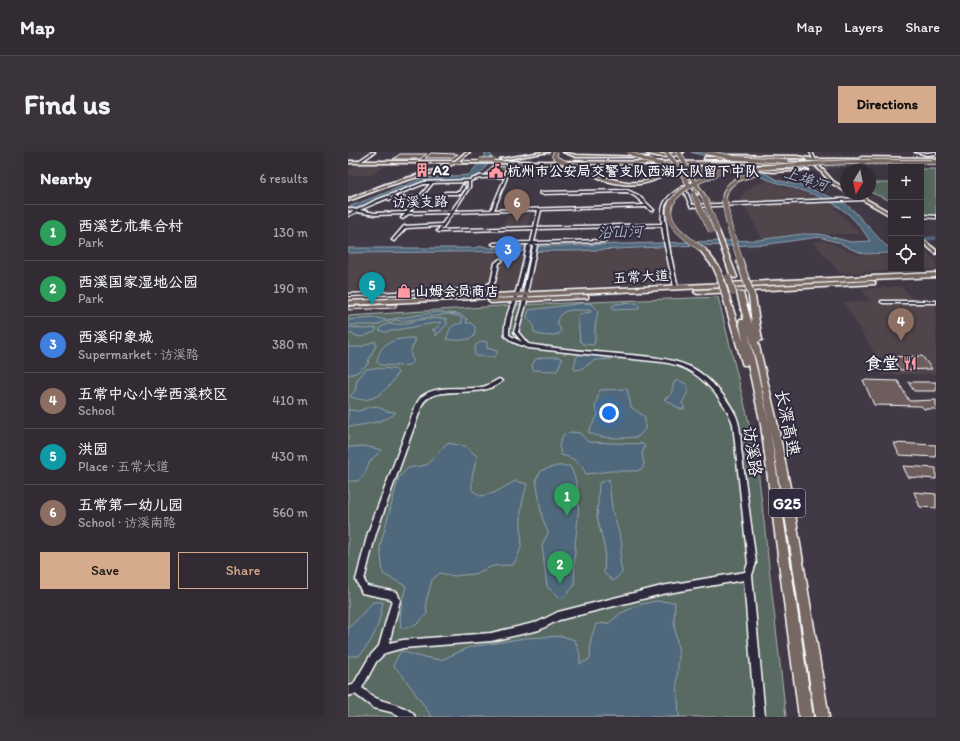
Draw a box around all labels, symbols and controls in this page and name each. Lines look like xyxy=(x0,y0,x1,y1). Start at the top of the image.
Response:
text: Map xyxy=(20,16,55,39)
text: Map xyxy=(797,19,822,36)
text: Layers xyxy=(844,19,883,36)
text: Share xyxy=(905,19,940,36)
button: Directions xyxy=(838,86,936,123)
text: Find us xyxy=(24,87,111,121)
building icon: A2 xyxy=(414,162,430,178)
place label: A2 xyxy=(432,162,450,179)
public building icon: 杭州市公安局交警支队西湖大队留下中队 xyxy=(488,163,504,179)
place label: 杭州市公安局交警支队西湖大队留下中队 xyxy=(507,163,759,180)
water label: 上埠河 xyxy=(782,163,833,196)
north arrow xyxy=(840,164,876,200)
map controls xyxy=(888,164,924,272)
button: + xyxy=(888,164,924,200)
text: Nearby xyxy=(40,168,92,188)
text: 6 results xyxy=(260,171,308,186)
pin: 6 xyxy=(504,189,530,222)
street label: 访溪支路 xyxy=(392,193,448,211)
button: − xyxy=(888,200,924,236)
text: 西溪艺术集合村 xyxy=(78,217,183,235)
water label: 沿山河 xyxy=(597,222,646,242)
text: 1 xyxy=(50,225,56,240)
text: 130 m xyxy=(273,225,308,240)
text: Park xyxy=(78,235,104,250)
pin: 3 xyxy=(495,236,521,269)
button: locate xyxy=(888,236,924,272)
street label: 五常大道 xyxy=(613,267,669,287)
pin: 5 xyxy=(359,272,385,305)
text: 西溪国家湿地公园 xyxy=(78,273,198,291)
text: 2 xyxy=(50,281,56,296)
text: 190 m xyxy=(273,281,308,296)
shop icon: 山姆会员商店 xyxy=(396,283,412,299)
place label: 山姆会员商店 xyxy=(415,283,499,300)
text: Park xyxy=(78,291,104,306)
pin: 4 xyxy=(888,308,914,341)
text: 西溪印象城 xyxy=(78,328,153,346)
text: 3 xyxy=(49,337,57,352)
text: 380 m xyxy=(272,337,308,352)
text: Supermarket · 访溪路 xyxy=(78,347,199,362)
place label: 食堂 xyxy=(865,353,899,373)
restaurant icon: 食堂 xyxy=(902,355,918,371)
text: 五常中心小学西溪校区 xyxy=(78,385,228,403)
street label: 长深高速 xyxy=(772,388,804,458)
text: 4 xyxy=(49,393,57,408)
text: 410 m xyxy=(272,393,308,408)
text: School xyxy=(78,403,115,418)
your location xyxy=(599,403,619,423)
street label: 访溪路 xyxy=(740,424,766,478)
text: 洪园 xyxy=(78,440,108,458)
text: 5 xyxy=(50,449,56,464)
text: 430 m xyxy=(271,449,308,464)
text: Place · 五常大道 xyxy=(78,459,169,474)
pin: 1 xyxy=(554,483,580,516)
road number: G25 xyxy=(769,489,805,517)
text: 五常第一幼儿园 xyxy=(78,496,183,514)
text: 6 xyxy=(50,505,56,520)
text: 560 m xyxy=(272,505,308,520)
text: School · 访溪南路 xyxy=(78,515,176,530)
pin: 2 xyxy=(547,551,573,584)
button: Save xyxy=(40,552,170,589)
button: Share xyxy=(178,552,308,589)

